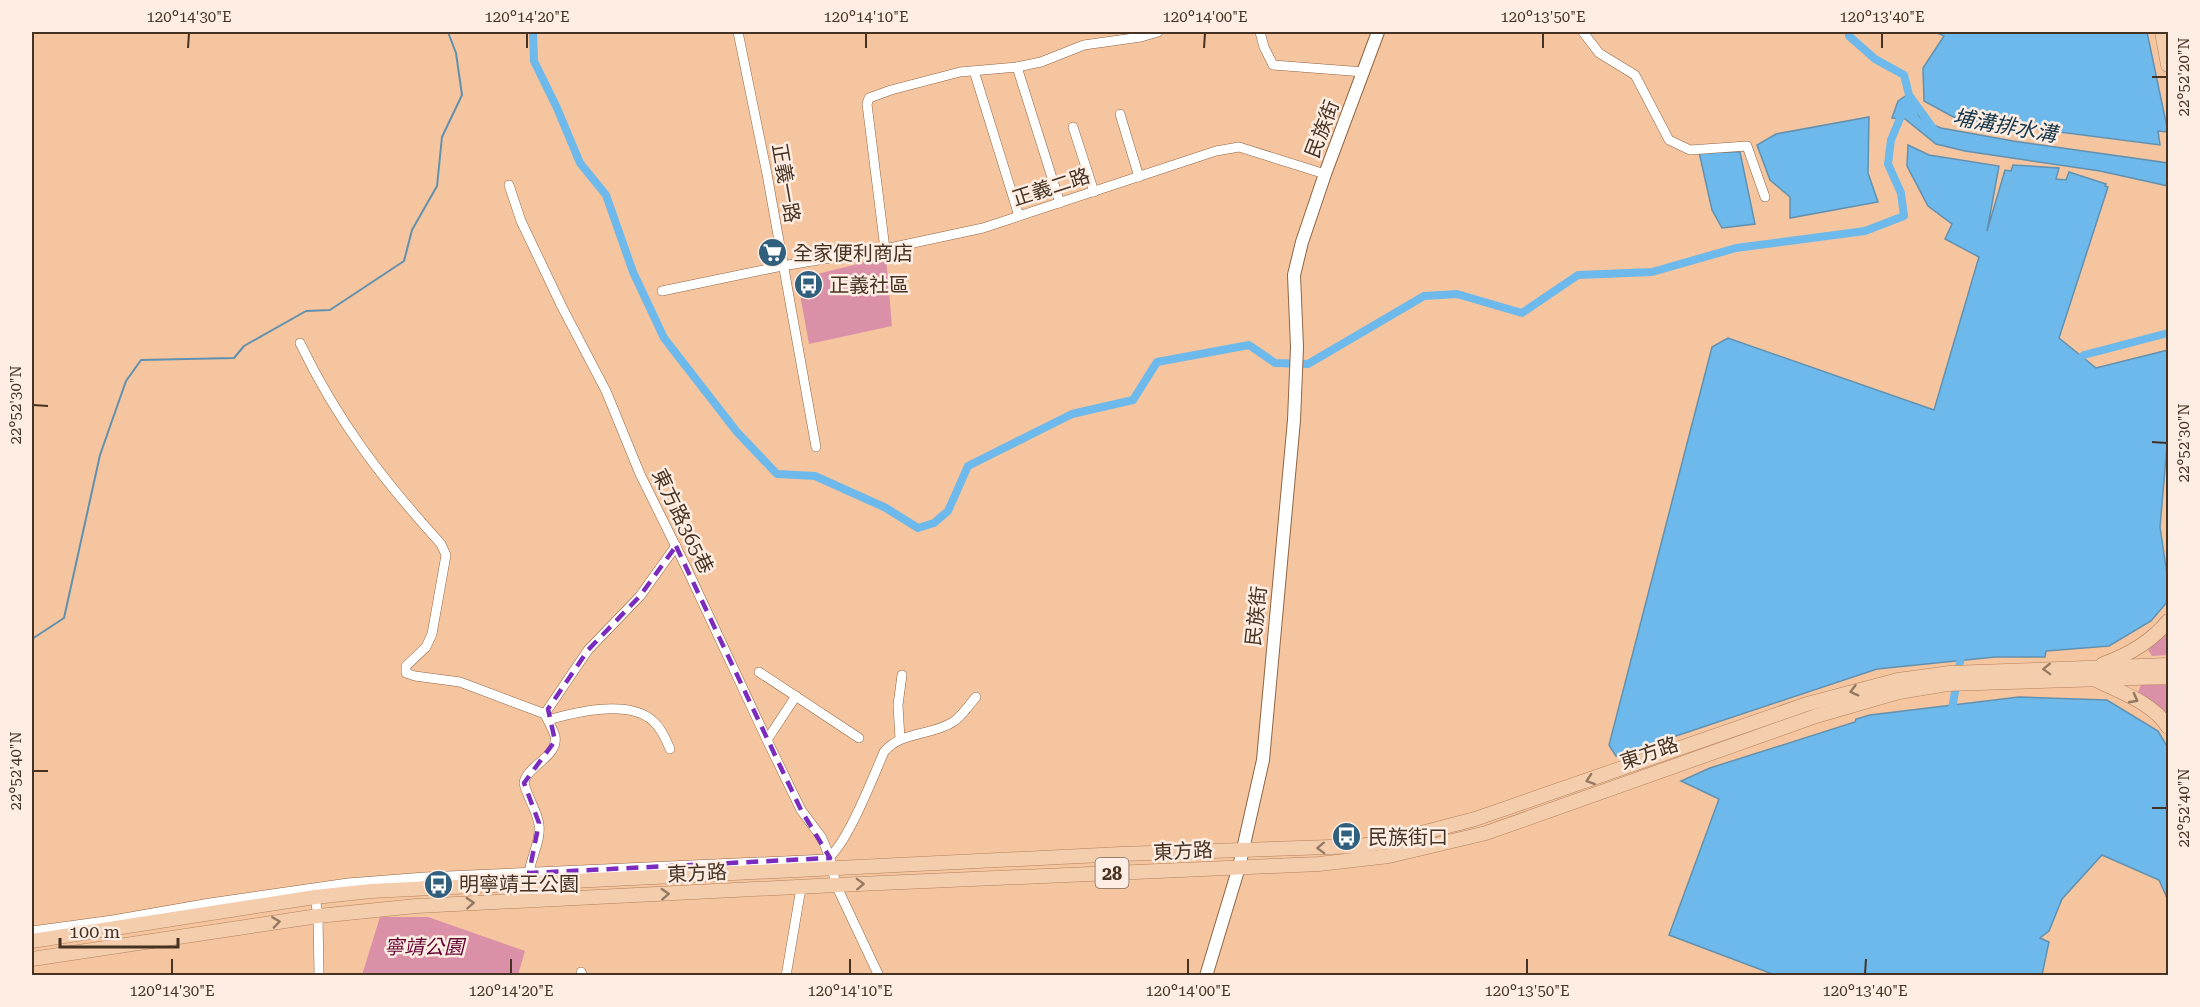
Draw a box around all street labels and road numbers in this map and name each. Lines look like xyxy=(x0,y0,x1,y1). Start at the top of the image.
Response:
street label: 民族街 xyxy=(1300,97,1344,161)
street label: 正義一路 xyxy=(767,142,805,224)
street label: 正義二路 xyxy=(1009,163,1093,211)
street label: 東方路365巷 xyxy=(647,465,719,577)
street label: 民族街 xyxy=(1241,585,1271,647)
street label: 東方路 xyxy=(1617,732,1681,774)
street label: 東方路 xyxy=(1152,837,1214,865)
road number: 28 xyxy=(1096,858,1128,888)
street label: 東方路 xyxy=(666,859,728,887)

